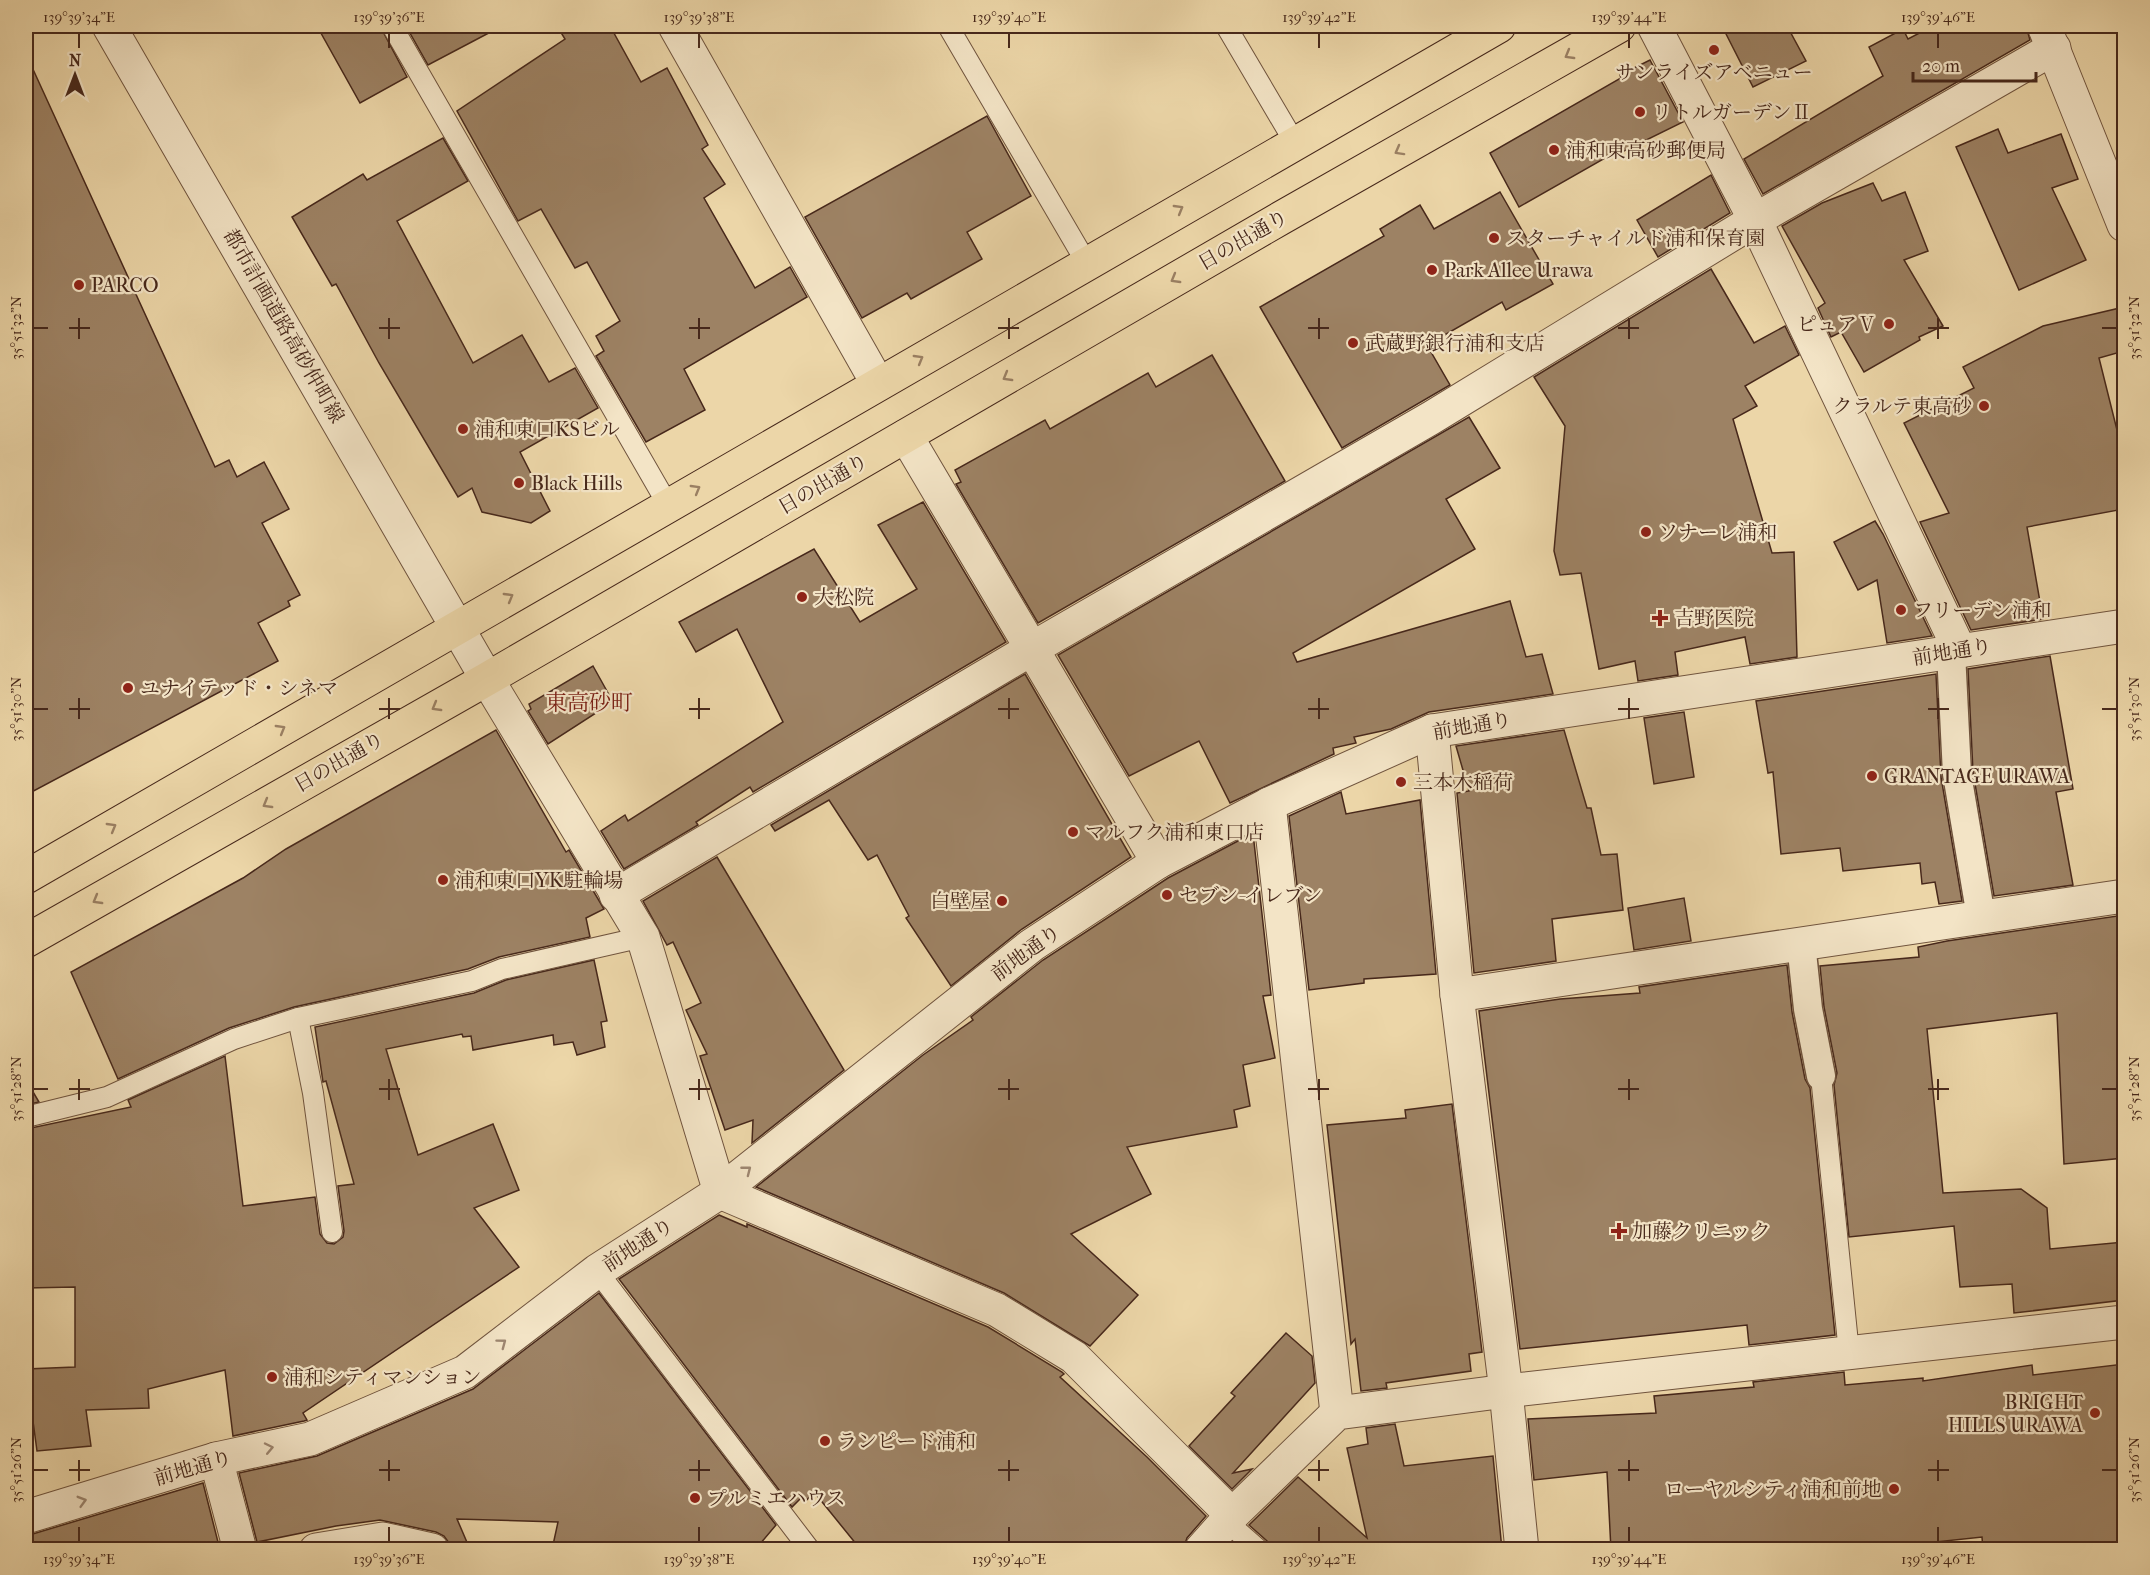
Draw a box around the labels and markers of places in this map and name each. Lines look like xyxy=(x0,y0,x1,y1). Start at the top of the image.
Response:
marker: サンライズアベニュー xyxy=(1707,43,1721,57)
place label: サンライズアベニュー xyxy=(1615,61,1813,84)
place label: リトルガーデンⅡ xyxy=(1652,101,1812,124)
marker: リトルガーデンⅡ xyxy=(1633,105,1647,119)
place label: 浦和東高砂郵便局 xyxy=(1566,139,1726,162)
marker: 浦和東高砂郵便局 xyxy=(1547,143,1561,157)
place label: スターチャイルド浦和保育園 xyxy=(1506,227,1765,250)
marker: スターチャイルド浦和保育園 xyxy=(1487,231,1501,245)
place label: Park Allee Urawa xyxy=(1444,259,1594,282)
marker: Park Allee Urawa xyxy=(1425,263,1439,277)
place label: PARCO xyxy=(91,274,159,297)
marker: PARCO xyxy=(72,278,86,292)
place label: ピュアⅤ xyxy=(1797,313,1877,336)
marker: ピュアⅤ xyxy=(1882,317,1896,331)
place label: 武蔵野銀行浦和支店 xyxy=(1365,332,1545,355)
marker: 武蔵野銀行浦和支店 xyxy=(1346,336,1360,350)
place label: クラルテ東高砂 xyxy=(1833,395,1972,418)
marker: クラルテ東高砂 xyxy=(1977,399,1991,413)
place label: 浦和東口KSビル xyxy=(475,418,620,441)
marker: 浦和東口KSビル xyxy=(456,422,470,436)
place label: Black Hills xyxy=(531,472,622,495)
marker: Black Hills xyxy=(512,476,526,490)
place label: ソナーレ浦和 xyxy=(1658,521,1778,544)
marker: ソナーレ浦和 xyxy=(1639,525,1653,539)
place label: 大松院 xyxy=(814,586,874,609)
marker: 大松院 xyxy=(795,590,809,604)
place label: フリーデン浦和 xyxy=(1913,599,2052,622)
marker: フリーデン浦和 xyxy=(1894,603,1908,617)
place label: 吉野医院 xyxy=(1674,607,1754,630)
marker: 吉野医院 xyxy=(1651,609,1669,627)
place label: ユナイテッド・シネマ xyxy=(140,677,338,700)
marker: ユナイテッド・シネマ xyxy=(121,681,135,695)
place label: GRANTAGE URAWA xyxy=(1884,765,2071,788)
marker: GRANTAGE URAWA xyxy=(1865,769,1879,783)
place label: 三本木稲荷 xyxy=(1413,771,1513,794)
marker: 三本木稲荷 xyxy=(1394,775,1408,789)
place label: マルフク浦和東口店 xyxy=(1085,821,1264,844)
marker: マルフク浦和東口店 xyxy=(1066,825,1080,839)
place label: 浦和東口YK駐輪場 xyxy=(455,869,623,892)
marker: 浦和東口YK駐輪場 xyxy=(436,873,450,887)
place label: セブン-イレブン xyxy=(1179,884,1323,907)
marker: セブン-イレブン xyxy=(1160,888,1174,902)
place label: 白壁屋 xyxy=(930,890,990,913)
marker: 白壁屋 xyxy=(995,894,1009,908)
place label: 加藤クリニック xyxy=(1632,1220,1771,1243)
marker: 加藤クリニック xyxy=(1610,1222,1628,1240)
place label: 浦和シティマンション xyxy=(284,1366,482,1389)
marker: 浦和シティマンション xyxy=(265,1370,279,1384)
place label: BRIGHT HILLS URAWA xyxy=(1948,1391,2084,1437)
marker: BRIGHT HILLS URAWA xyxy=(2088,1406,2102,1420)
place label: ランピード浦和 xyxy=(837,1430,976,1453)
marker: ランピード浦和 xyxy=(818,1434,832,1448)
place label: ローヤルシティ浦和前地 xyxy=(1664,1478,1882,1501)
marker: ローヤルシティ浦和前地 xyxy=(1887,1482,1901,1496)
place label: プルミエハウス xyxy=(707,1487,846,1510)
marker: プルミエハウス xyxy=(688,1491,702,1505)

